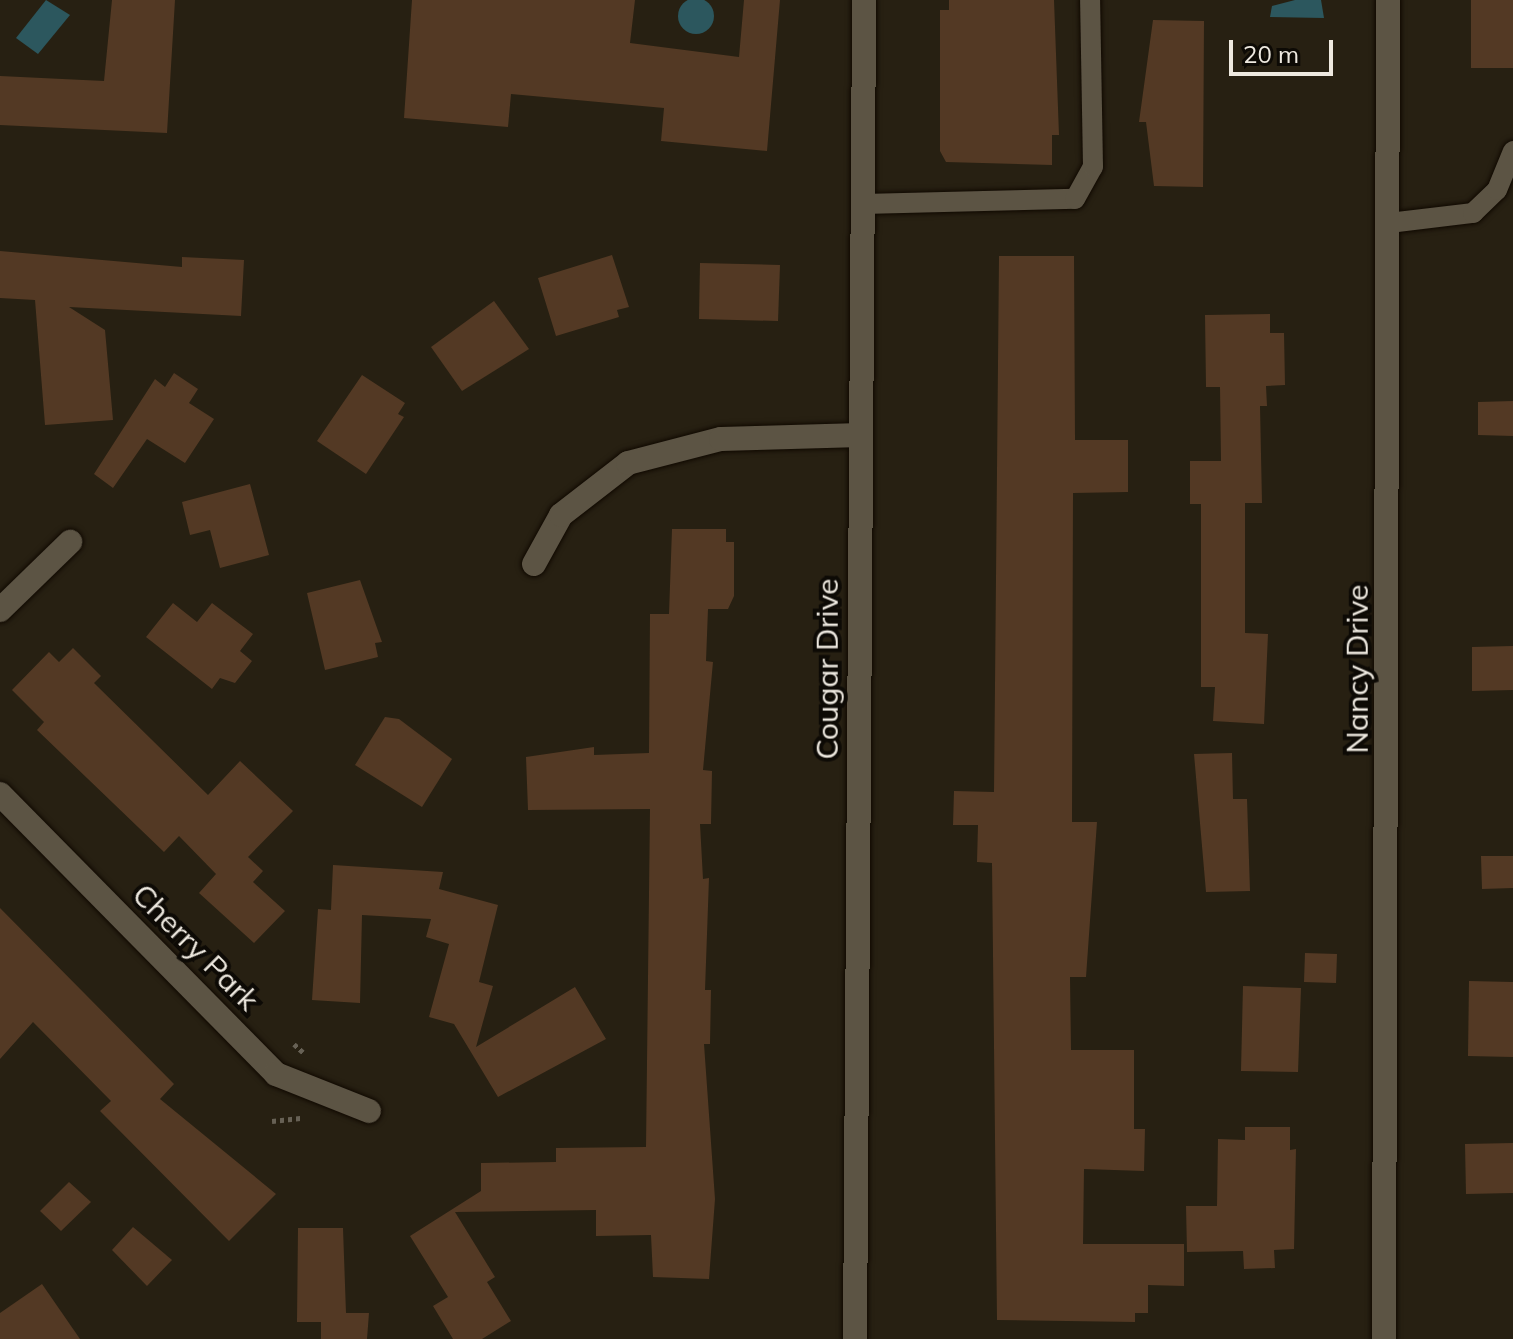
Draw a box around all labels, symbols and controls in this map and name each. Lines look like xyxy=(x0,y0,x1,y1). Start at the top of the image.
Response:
scale bar xyxy=(1233,24,1337,74)
text: 20 m xyxy=(1243,39,1299,69)
street label: Cougar Drive xyxy=(809,578,845,760)
street label: Nancy Drive xyxy=(1339,584,1375,754)
street label: Cherry Park xyxy=(125,876,267,1018)

